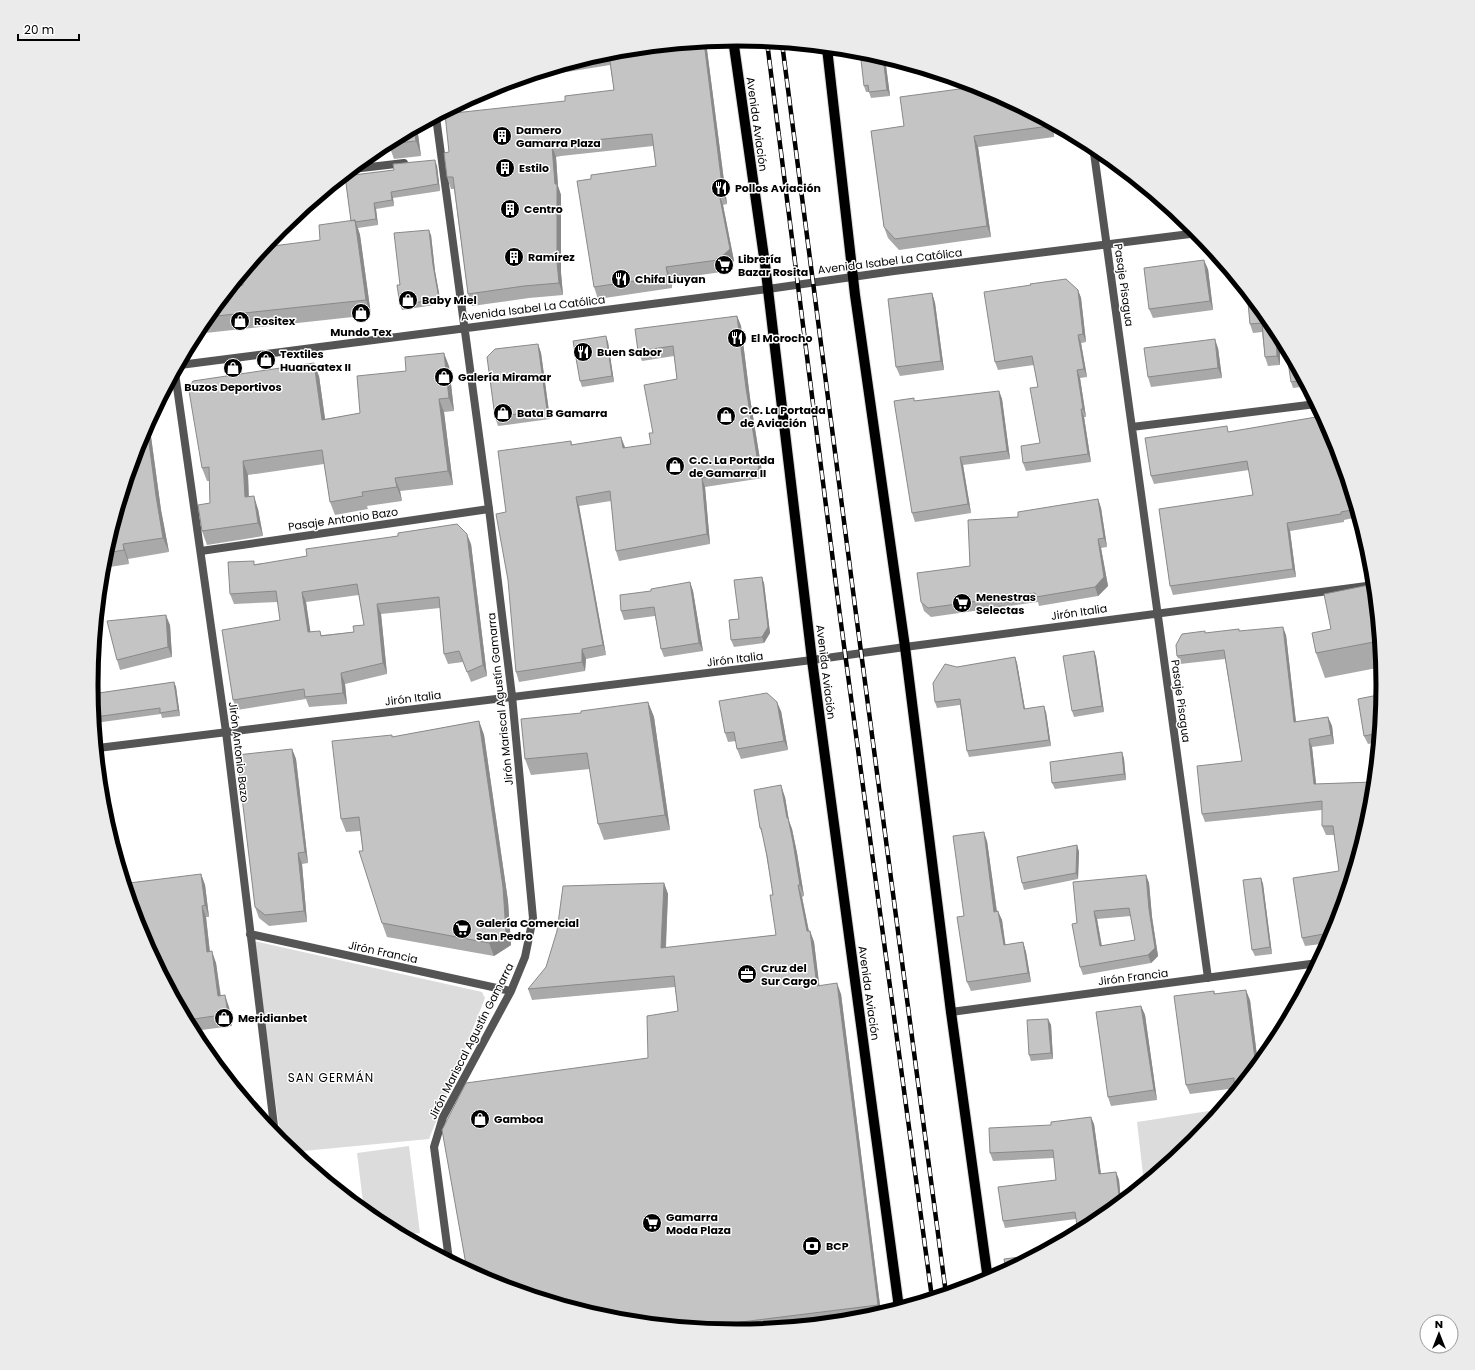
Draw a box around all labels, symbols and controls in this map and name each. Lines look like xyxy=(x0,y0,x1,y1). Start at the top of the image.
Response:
scale bar xyxy=(18,16,79,42)
text: 20 m xyxy=(24,21,54,38)
street label: Avenida Aviación xyxy=(742,76,772,172)
place label: Damero Gamarra Plaza xyxy=(516,122,601,151)
building icon: Damero Gamarra Plaza xyxy=(491,125,513,147)
building icon: Estilo xyxy=(494,157,516,179)
place label: Estilo xyxy=(519,160,549,176)
restaurant icon: Pollos Aviación xyxy=(710,177,732,199)
place label: Pollos Aviación xyxy=(735,180,821,196)
building icon: Centro xyxy=(499,198,521,220)
place label: Centro xyxy=(524,201,563,217)
street label: Pasaje Pisagua xyxy=(1110,242,1138,328)
street label: Avenida Isabel La Católica xyxy=(817,244,963,278)
building icon: Ramírez xyxy=(503,246,525,268)
place label: Ramírez xyxy=(528,249,575,265)
place label: Librería Bazar Rosita xyxy=(738,251,808,280)
supermarket icon: Librería Bazar Rosita xyxy=(713,254,735,276)
restaurant icon: Chifa Liuyan xyxy=(610,268,632,290)
place label: Chifa Liuyan xyxy=(635,271,706,287)
shop icon: Baby Miel xyxy=(397,289,419,311)
street label: Avenida Isabel La Católica xyxy=(460,291,606,325)
place label: Baby Miel xyxy=(422,292,477,308)
shop icon: Mundo Tex xyxy=(350,302,372,324)
shop icon: Rositex xyxy=(229,310,251,332)
place label: Rositex xyxy=(254,313,296,329)
place label: Mundo Tex xyxy=(330,324,392,340)
restaurant icon: El Morocho xyxy=(726,327,748,349)
place label: El Morocho xyxy=(751,330,812,346)
restaurant icon: Buen Sabor xyxy=(572,341,594,363)
place label: Buen Sabor xyxy=(597,344,662,360)
place label: Textiles Huancatex II xyxy=(280,346,351,375)
shop icon: Textiles Huancatex II xyxy=(255,349,277,371)
shop icon: Buzos Deportivos xyxy=(222,357,244,379)
shop icon: Galería Miramar xyxy=(433,366,455,388)
place label: Galería Miramar xyxy=(458,369,552,385)
place label: Buzos Deportivos xyxy=(184,379,282,395)
shop icon: Bata B Gamarra xyxy=(492,402,514,424)
place label: C.C. La Portada de Aviación xyxy=(740,402,826,431)
place label: Bata B Gamarra xyxy=(517,405,607,421)
shop icon: C.C. La Portada de Aviación xyxy=(715,405,737,427)
place label: C.C. La Portada de Gamarra II xyxy=(689,452,775,481)
shop icon: C.C. La Portada de Gamarra II xyxy=(664,455,686,477)
street label: Pasaje Antonio Bazo xyxy=(287,503,399,535)
place label: Menestras Selectas xyxy=(976,589,1036,618)
supermarket icon: Menestras Selectas xyxy=(951,592,973,614)
street label: Jirón Italia xyxy=(1050,600,1108,624)
street label: Jirón Mariscal Agustín Gamarra xyxy=(483,612,517,786)
street label: Avenida Aviación xyxy=(812,624,840,720)
street label: Jirón Italia xyxy=(706,648,764,670)
street label: Pasaje Pisagua xyxy=(1167,658,1195,744)
street label: Jirón Italia xyxy=(384,687,442,709)
street label: Jirón Antonio Bazo xyxy=(225,701,253,803)
place label: Galería Comercial San Pedro xyxy=(476,915,579,944)
supermarket icon: Galería Comercial San Pedro xyxy=(451,918,473,940)
street label: Jirón Francia xyxy=(347,937,419,967)
street label: Avenida Aviación xyxy=(854,945,884,1041)
street label: Jirón Mariscal Agustín Gamarra xyxy=(424,960,518,1122)
place label: Cruz del Sur Cargo xyxy=(761,960,817,989)
office icon: Cruz del Sur Cargo xyxy=(736,963,758,985)
street label: Jirón Francia xyxy=(1097,965,1169,989)
shop icon: Meridianbet xyxy=(213,1007,235,1029)
place label: Meridianbet xyxy=(238,1010,308,1026)
district label: SAN GERMÁN xyxy=(288,1069,374,1086)
shop icon: Gamboa xyxy=(469,1108,491,1130)
place label: Gamboa xyxy=(494,1111,543,1127)
place label: Gamarra Moda Plaza xyxy=(666,1209,731,1238)
supermarket icon: Gamarra Moda Plaza xyxy=(641,1212,663,1234)
bank icon: BCP xyxy=(801,1235,823,1257)
place label: BCP xyxy=(826,1238,849,1254)
north arrow xyxy=(1419,1314,1459,1354)
text: N xyxy=(1435,1316,1443,1332)

